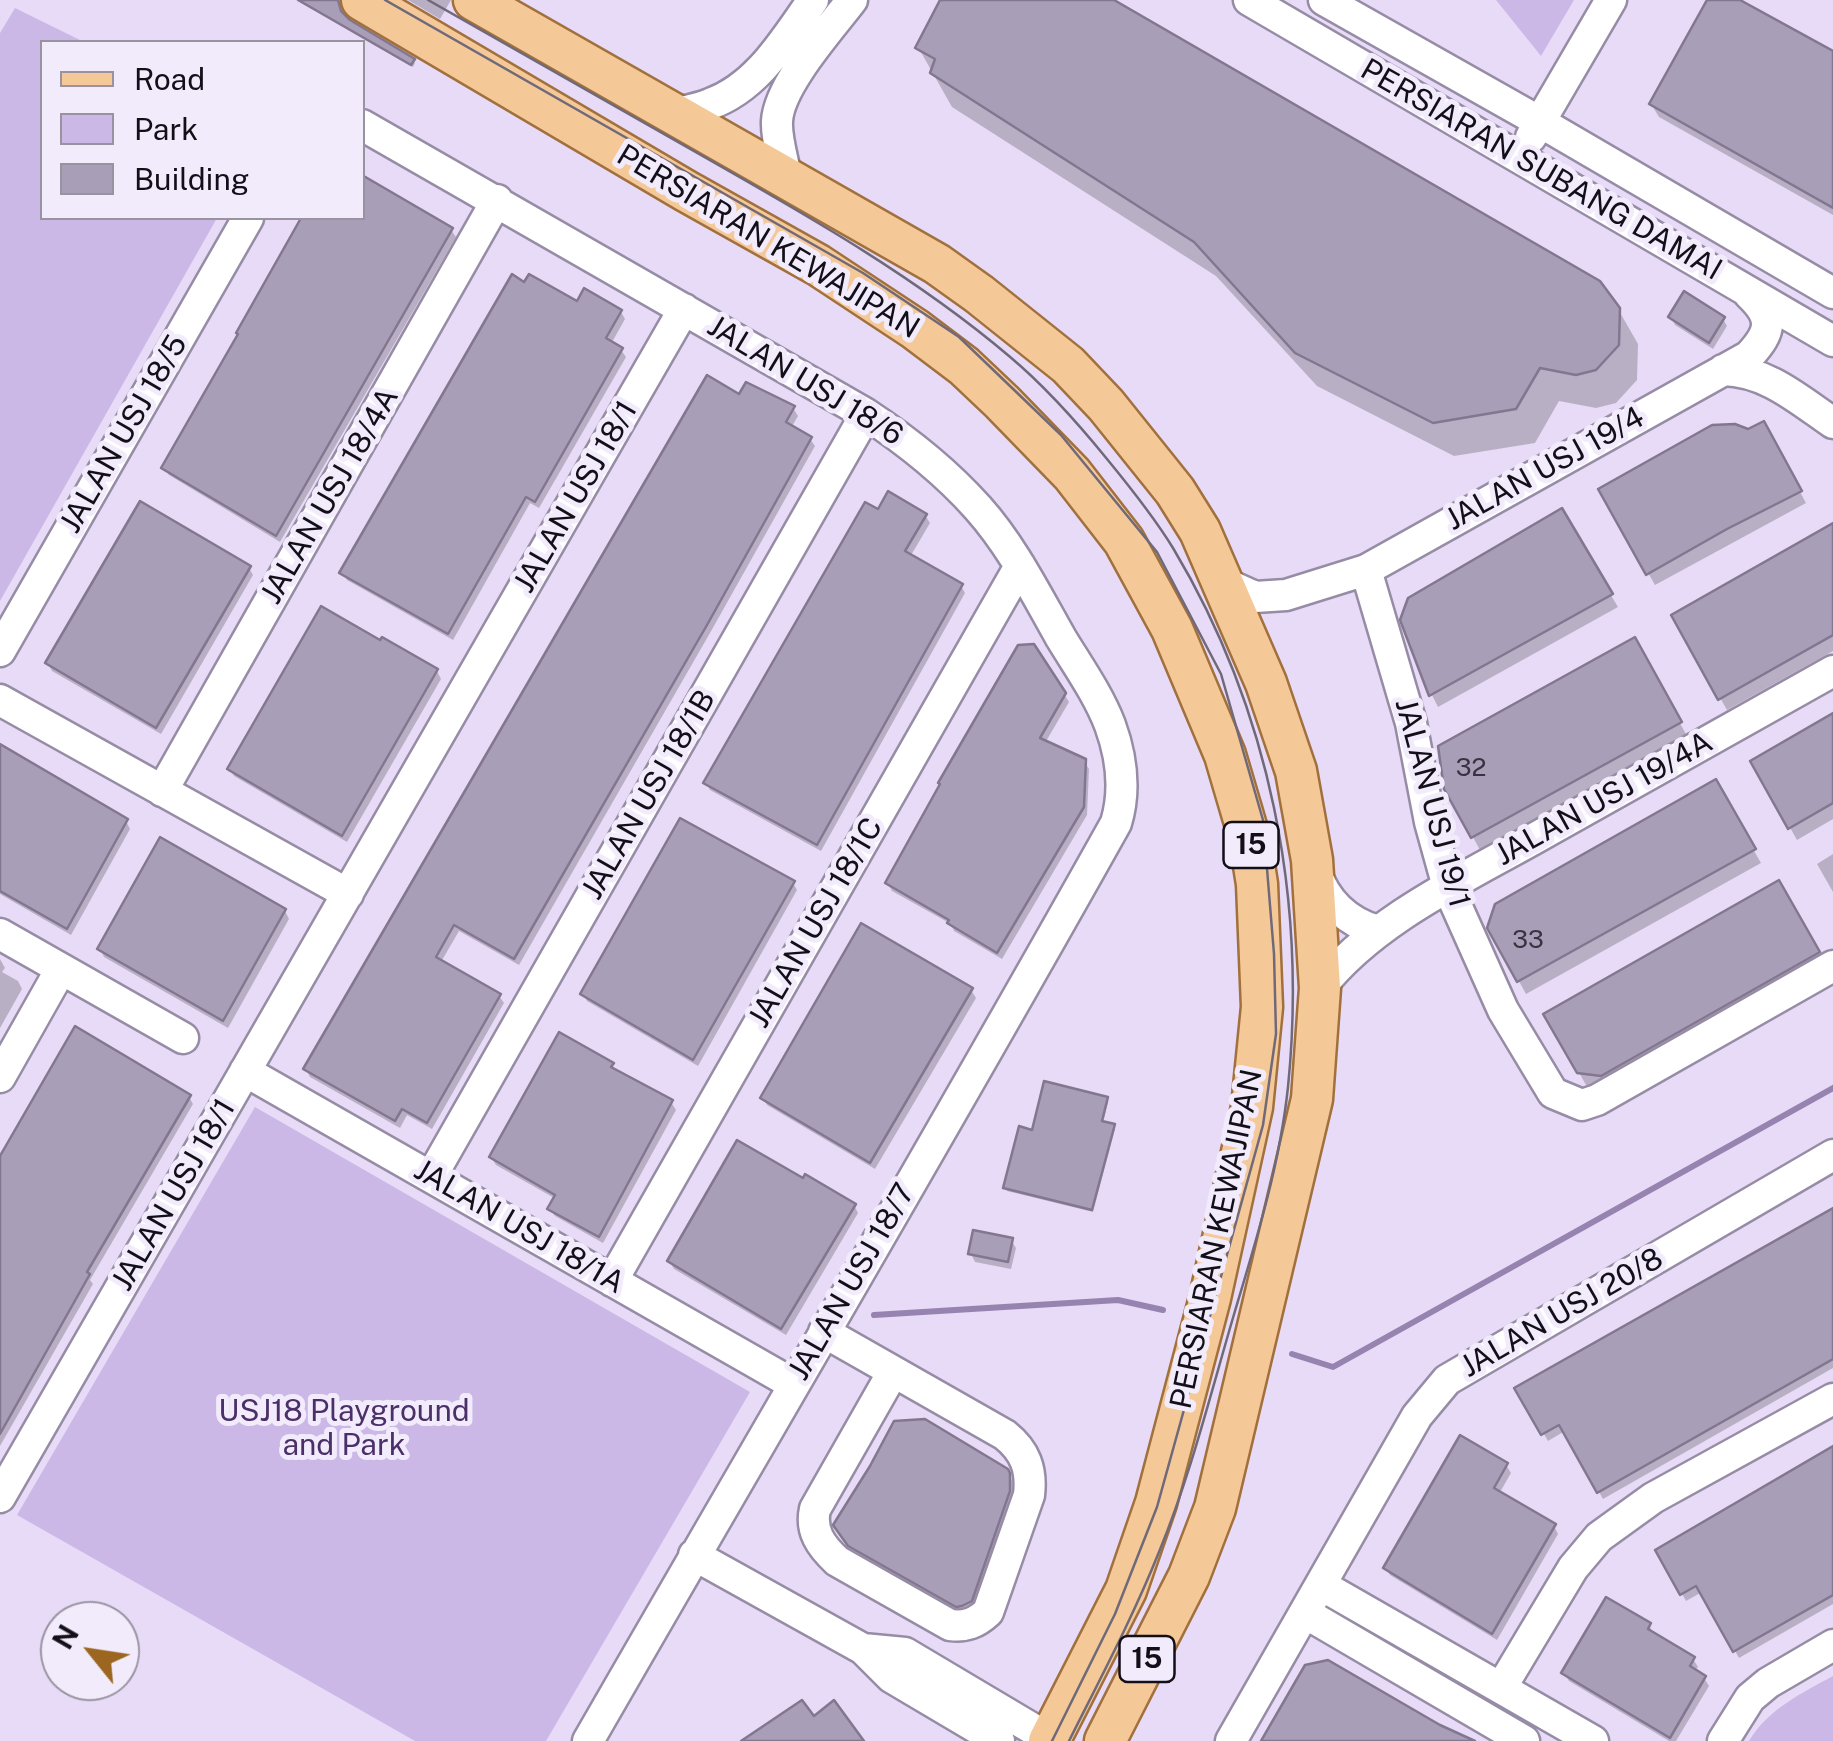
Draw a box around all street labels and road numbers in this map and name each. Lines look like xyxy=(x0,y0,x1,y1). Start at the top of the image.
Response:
street label: PERSIARAN SUBANG DAMAI xyxy=(1354,52,1728,288)
street label: PERSIARAN KEWAJIPAN xyxy=(610,137,926,347)
street label: JALAN USJ 18/6 xyxy=(701,308,909,454)
street label: JALAN USJ 18/5 xyxy=(53,329,195,539)
street label: JALAN USJ 18/4A xyxy=(254,382,406,610)
street label: JALAN USJ 18/1 xyxy=(507,395,645,599)
street label: JALAN USJ 19/4 xyxy=(1440,400,1650,538)
street label: JALAN USJ 18/1B xyxy=(575,684,723,906)
street label: JALAN USJ 19/1 xyxy=(1387,695,1477,911)
street label: JALAN USJ 19/4A xyxy=(1489,724,1719,874)
street label: JALAN USJ 18/1C xyxy=(741,812,891,1034)
road number: 15 xyxy=(1224,822,1278,868)
street label: PERSIARAN KEWAJIPAN xyxy=(1163,1066,1271,1412)
street label: JALAN USJ 18/1 xyxy=(105,1093,243,1297)
street label: JALAN USJ 18/1A xyxy=(408,1152,630,1302)
street label: JALAN USJ 18/7 xyxy=(781,1177,923,1387)
street label: JALAN USJ 20/8 xyxy=(1455,1241,1669,1385)
road number: 15 xyxy=(1120,1636,1174,1682)

